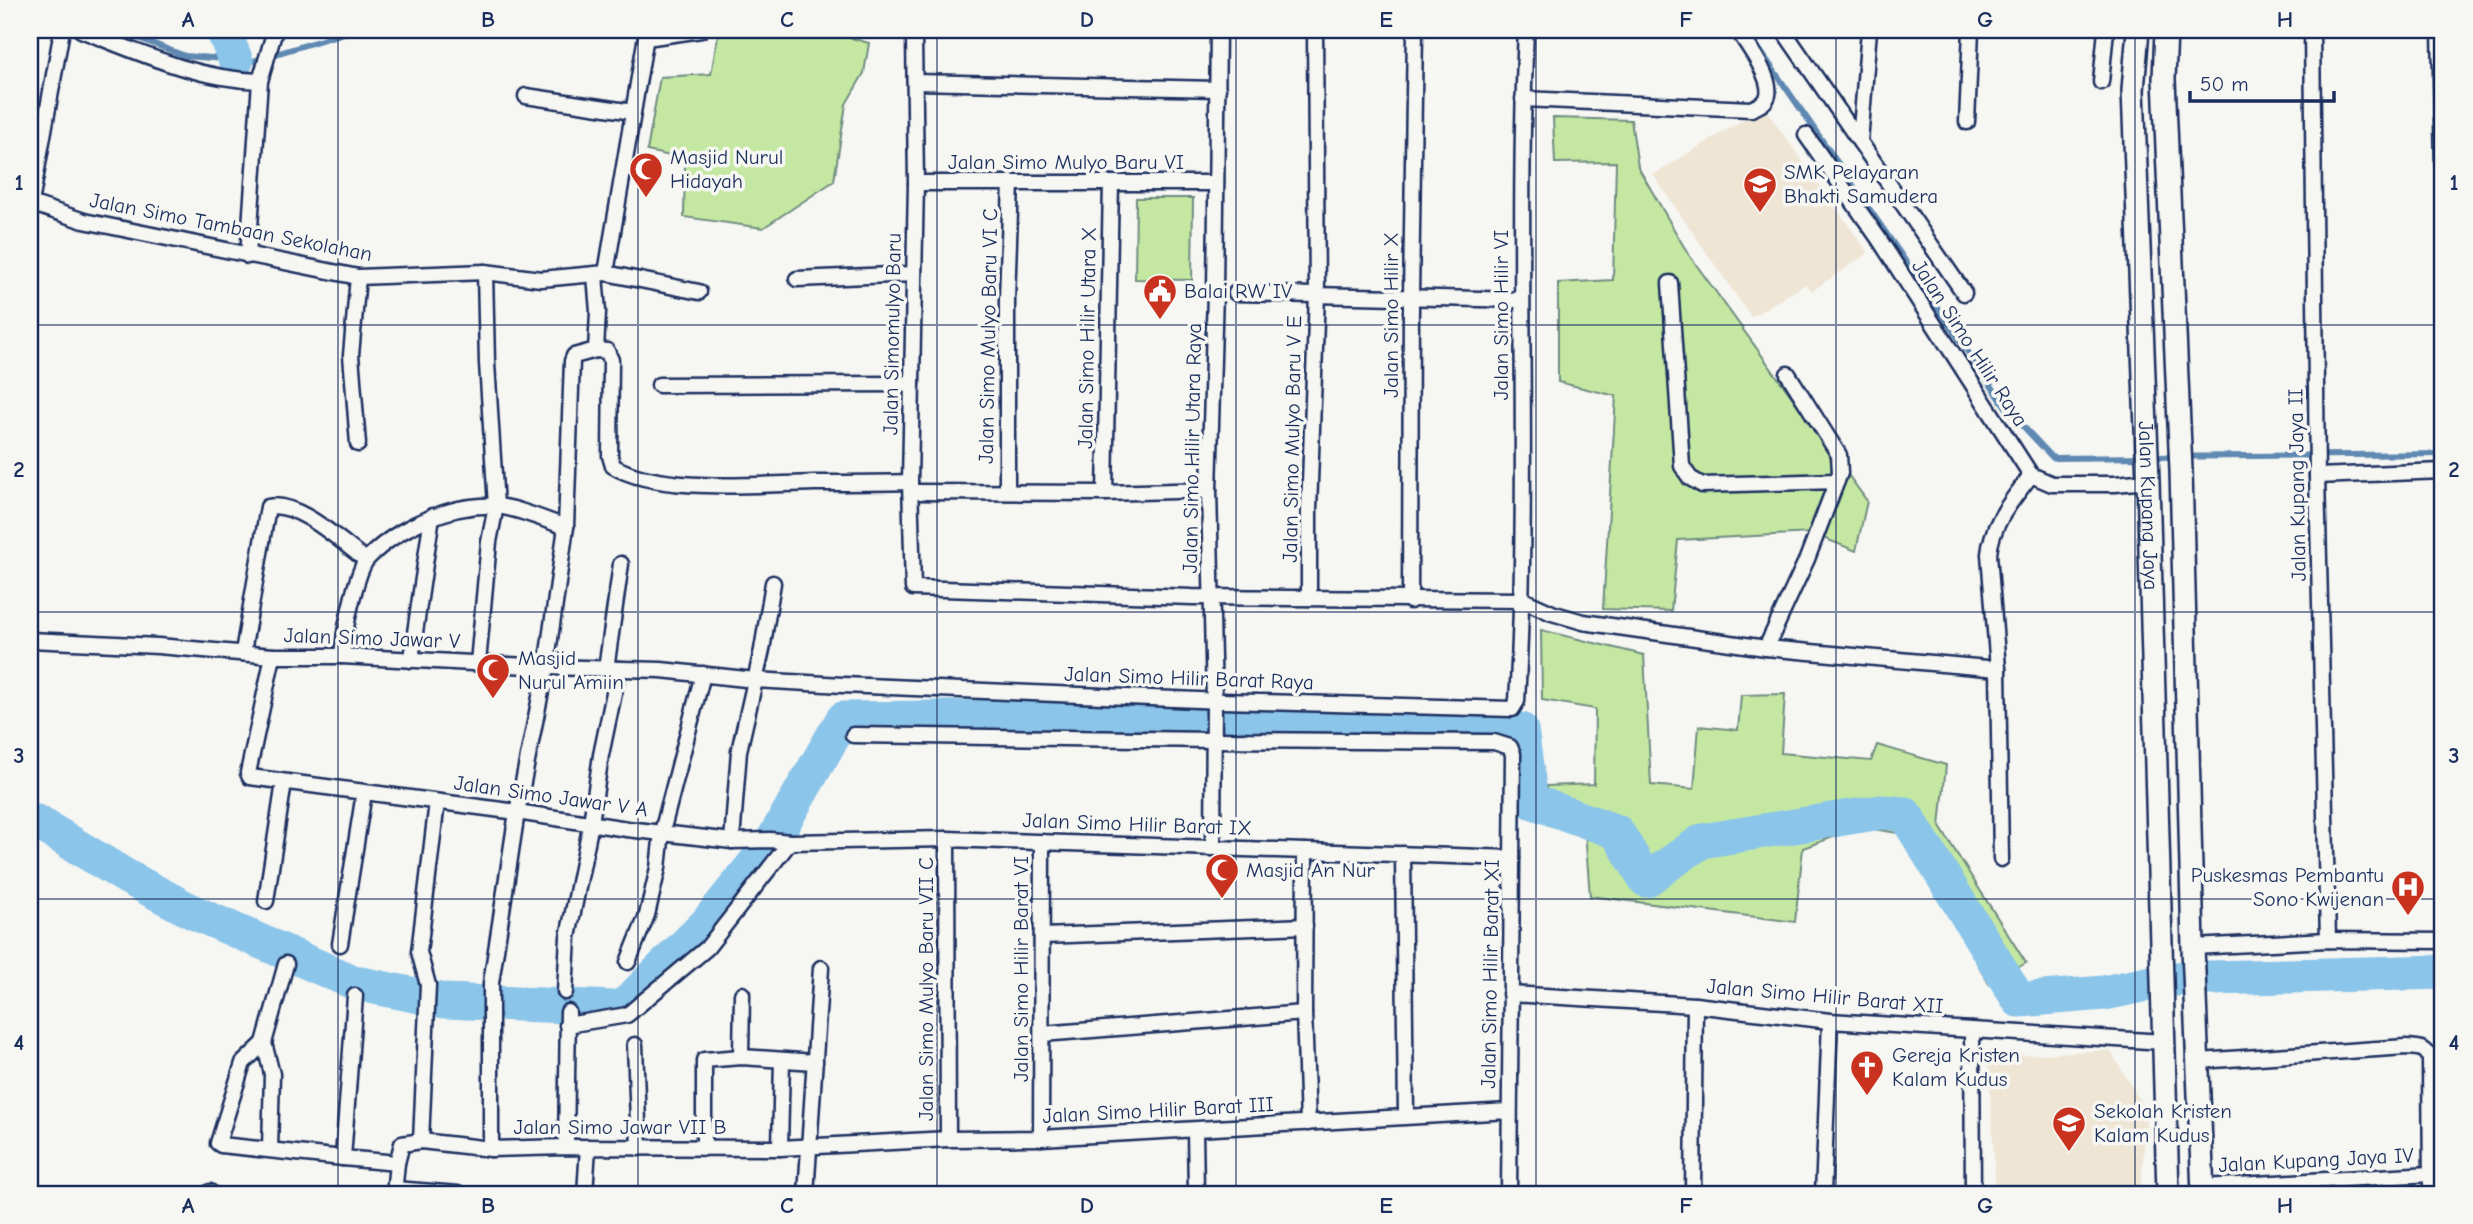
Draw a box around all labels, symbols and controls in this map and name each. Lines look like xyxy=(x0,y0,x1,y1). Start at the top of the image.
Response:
text: A xyxy=(182,6,195,33)
text: B xyxy=(481,6,495,33)
text: C xyxy=(780,6,794,33)
text: D xyxy=(1080,6,1094,33)
text: E xyxy=(1379,6,1393,33)
text: F xyxy=(1679,6,1693,33)
text: G xyxy=(1977,6,1993,33)
text: H xyxy=(2277,6,2293,33)
scale bar xyxy=(2190,60,2333,104)
text: 50 m xyxy=(2200,72,2249,96)
place label: Masjid Nurul Hidayah xyxy=(670,145,783,193)
mosque icon: Masjid Nurul Hidayah xyxy=(627,150,665,199)
street label: Jalan Simo Mulyo Baru VI xyxy=(948,150,1184,174)
place label: SMK Pelayaran Bhakti Samudera xyxy=(1784,160,1938,208)
school or university icon: SMK Pelayaran Bhakti Samudera xyxy=(1741,165,1779,214)
text: 1 xyxy=(14,169,24,196)
text: 1 xyxy=(2449,169,2459,196)
street label: Jalan Simo Tambaan Sekolahan xyxy=(88,188,374,266)
street label: Jalan Simo Mulyo Baru VI C xyxy=(974,208,1002,464)
street label: Jalan Simo Hilir Utara X xyxy=(1073,227,1101,449)
street label: Jalan Simo Hilir VI xyxy=(1489,230,1513,400)
street label: Jalan Simo Hilir X xyxy=(1379,232,1403,398)
street label: Jalan Simomulyo Baru xyxy=(878,233,906,435)
street label: Jalan Simo Hilir Raya xyxy=(1907,255,2033,431)
public building icon: Balai RW IV xyxy=(1141,272,1179,321)
place label: Balai RW IV xyxy=(1184,279,1293,303)
street label: Jalan Simo Mulyo Baru V E xyxy=(1278,315,1306,563)
street label: Jalan Simo Hilir Utara Raya xyxy=(1178,323,1206,573)
street label: Jalan Kupang Jaya II xyxy=(2283,389,2311,581)
street label: Jalan Kupang Jaya xyxy=(2134,420,2163,590)
text: 2 xyxy=(13,456,25,483)
text: 2 xyxy=(2448,456,2460,483)
street label: Jalan Simo Jawar V xyxy=(283,623,461,653)
place label: Masjid Nurul Amiin xyxy=(518,646,624,694)
mosque icon: Masjid Nurul Amiin xyxy=(474,651,512,700)
street label: Jalan Simo Hilir Barat Raya xyxy=(1064,662,1314,694)
text: 3 xyxy=(13,742,25,769)
text: 3 xyxy=(2448,742,2460,769)
street label: Jalan Simo Jawar V A xyxy=(452,771,650,821)
street label: Jalan Simo Hilir Barat IX xyxy=(1022,808,1252,840)
mosque icon: Masjid An Nur xyxy=(1203,851,1241,900)
street label: Jalan Simo Hilir Barat VI xyxy=(1009,856,1033,1082)
street label: Jalan Simo Mulyo Baru VII C xyxy=(914,857,938,1121)
place label: Masjid An Nur xyxy=(1246,858,1375,882)
street label: Jalan Simo Hilir Barat XI xyxy=(1476,859,1504,1089)
place label: Puskesmas Pembantu Sono Kwijenan xyxy=(2191,863,2384,911)
hospital icon: Puskesmas Pembantu Sono Kwijenan xyxy=(2389,868,2427,917)
street label: Jalan Simo Hilir Barat XII xyxy=(1706,974,1944,1018)
text: 4 xyxy=(14,1029,25,1056)
text: 4 xyxy=(2449,1029,2460,1056)
place label: Gereja Kristen Kalam Kudus xyxy=(1892,1043,2020,1091)
church icon: Gereja Kristen Kalam Kudus xyxy=(1848,1048,1886,1097)
street label: Jalan Simo Hilir Barat III xyxy=(1042,1092,1274,1128)
place label: Sekolah Kristen Kalam Kudus xyxy=(2094,1099,2232,1147)
school or university icon: Sekolah Kristen Kalam Kudus xyxy=(2050,1104,2088,1153)
street label: Jalan Simo Jawar VII B xyxy=(514,1115,726,1139)
street label: Jalan Kupang Jaya IV xyxy=(2218,1143,2415,1177)
text: A xyxy=(182,1192,195,1219)
text: B xyxy=(481,1192,495,1219)
text: C xyxy=(780,1192,794,1219)
text: D xyxy=(1080,1192,1094,1219)
text: E xyxy=(1379,1192,1393,1219)
text: F xyxy=(1679,1192,1693,1219)
text: G xyxy=(1977,1192,1993,1219)
text: H xyxy=(2277,1192,2293,1219)

